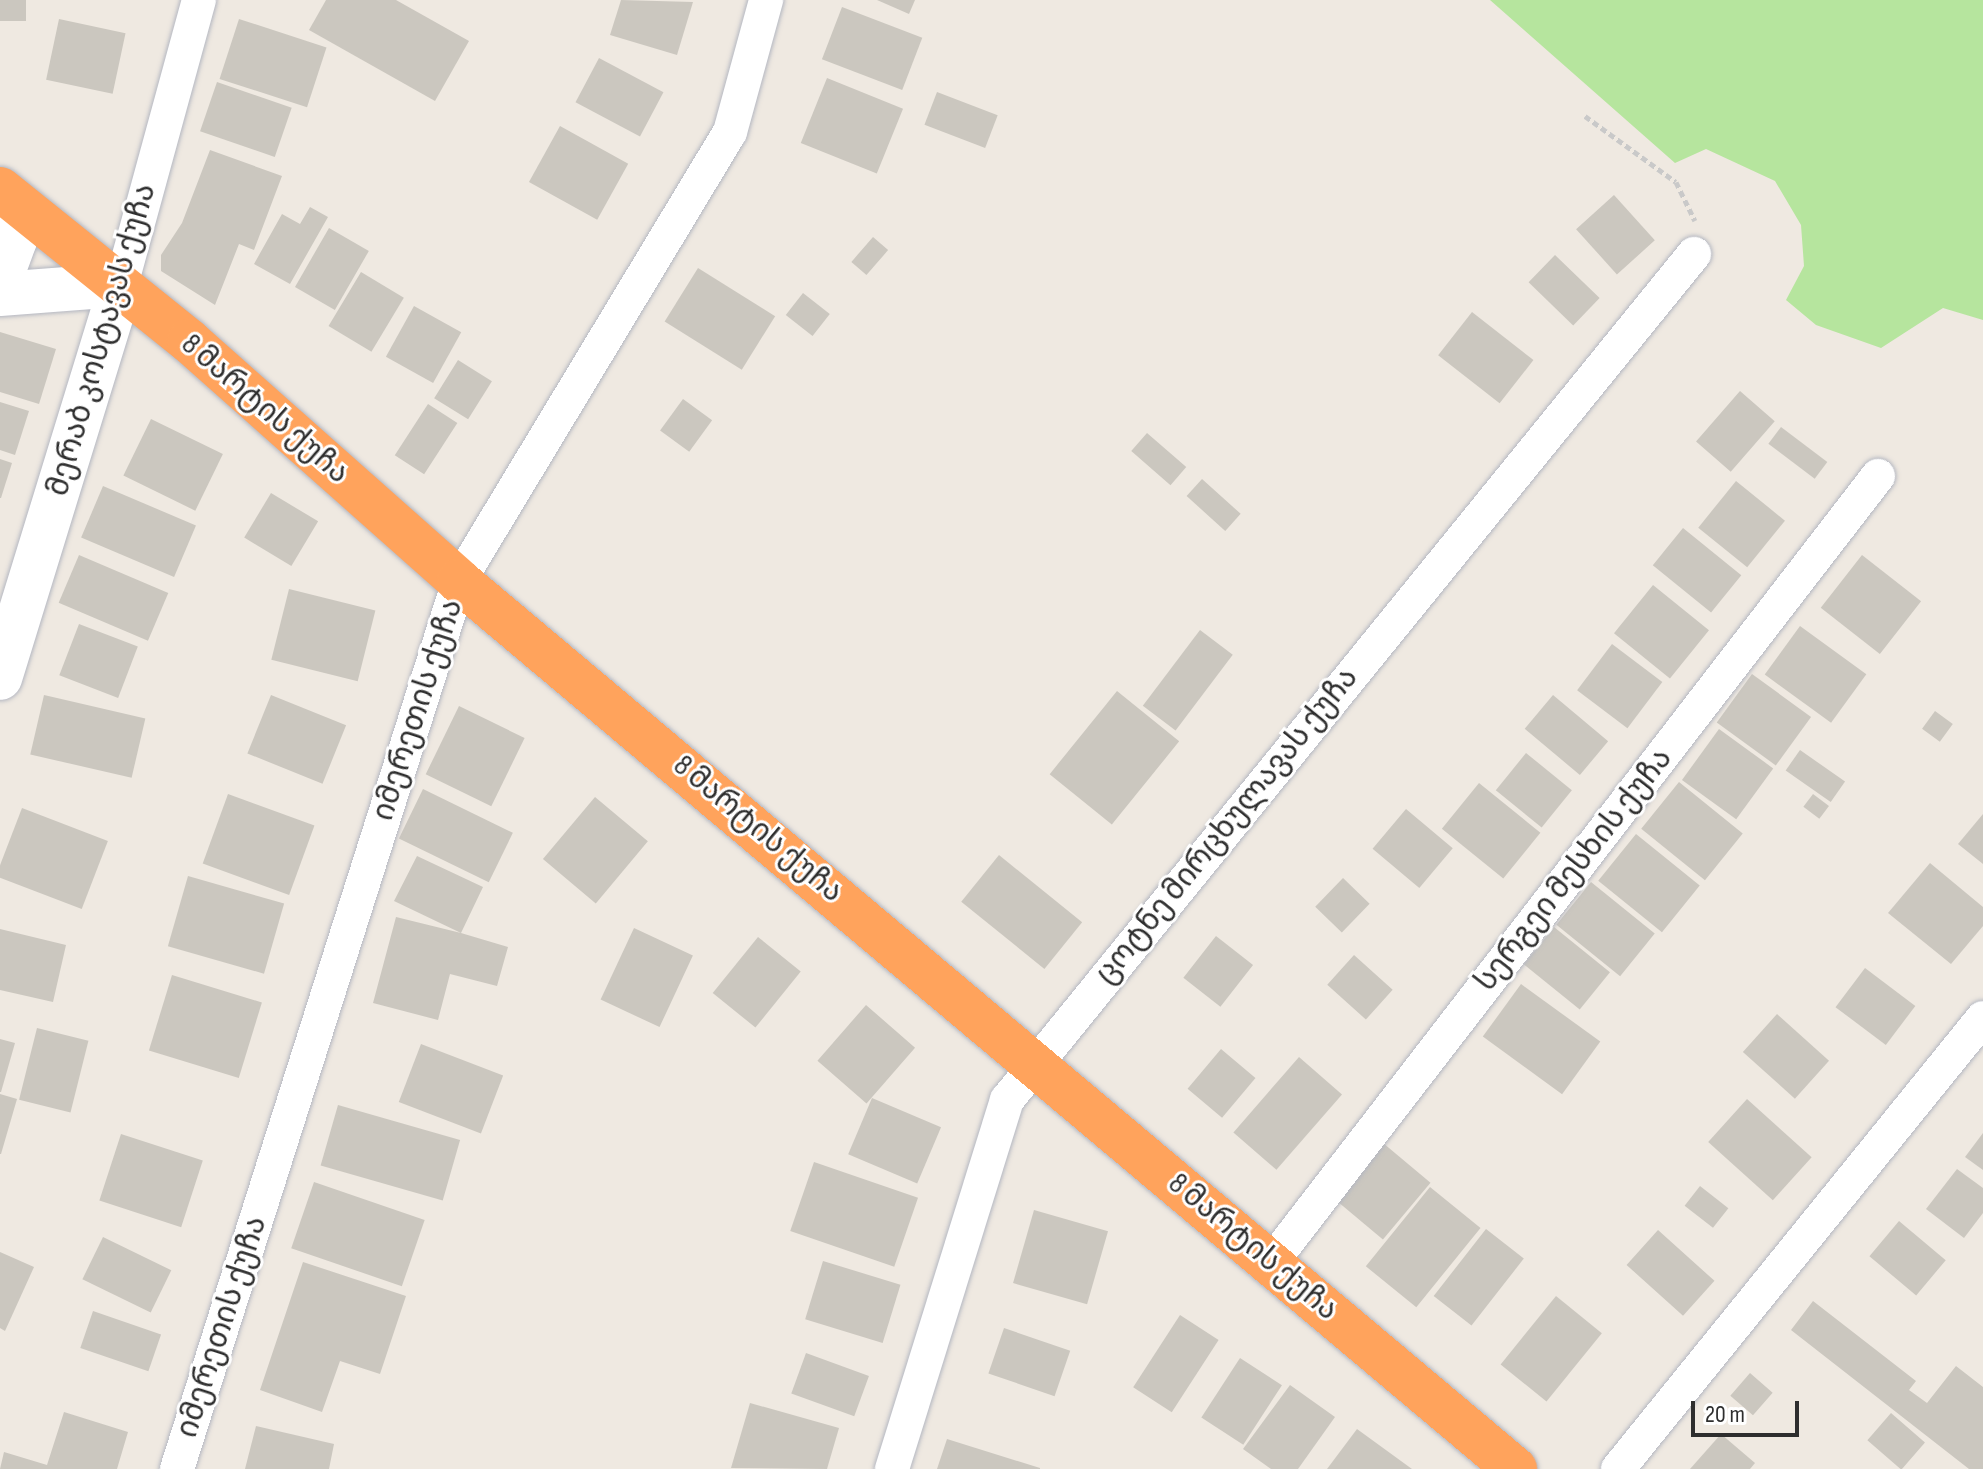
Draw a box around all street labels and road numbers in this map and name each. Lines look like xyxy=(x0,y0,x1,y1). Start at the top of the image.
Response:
street label: მერაბ კოსტავას ქუჩა xyxy=(40,180,164,500)
street label: 8 მარტის ქუჩა xyxy=(174,327,356,491)
street label: იმერეთის ქუჩა xyxy=(365,595,471,825)
street label: ცოტნე მირცხულავას ქუჩა xyxy=(1088,660,1366,992)
street label: სერგეი მესხის ქუჩა xyxy=(1468,741,1680,999)
street label: 8 მარტის ქუჩა xyxy=(666,748,850,910)
street label: 8 მარტის ქუჩა xyxy=(1161,1166,1345,1328)
street label: იმერეთის ქუჩა xyxy=(169,1212,275,1442)

